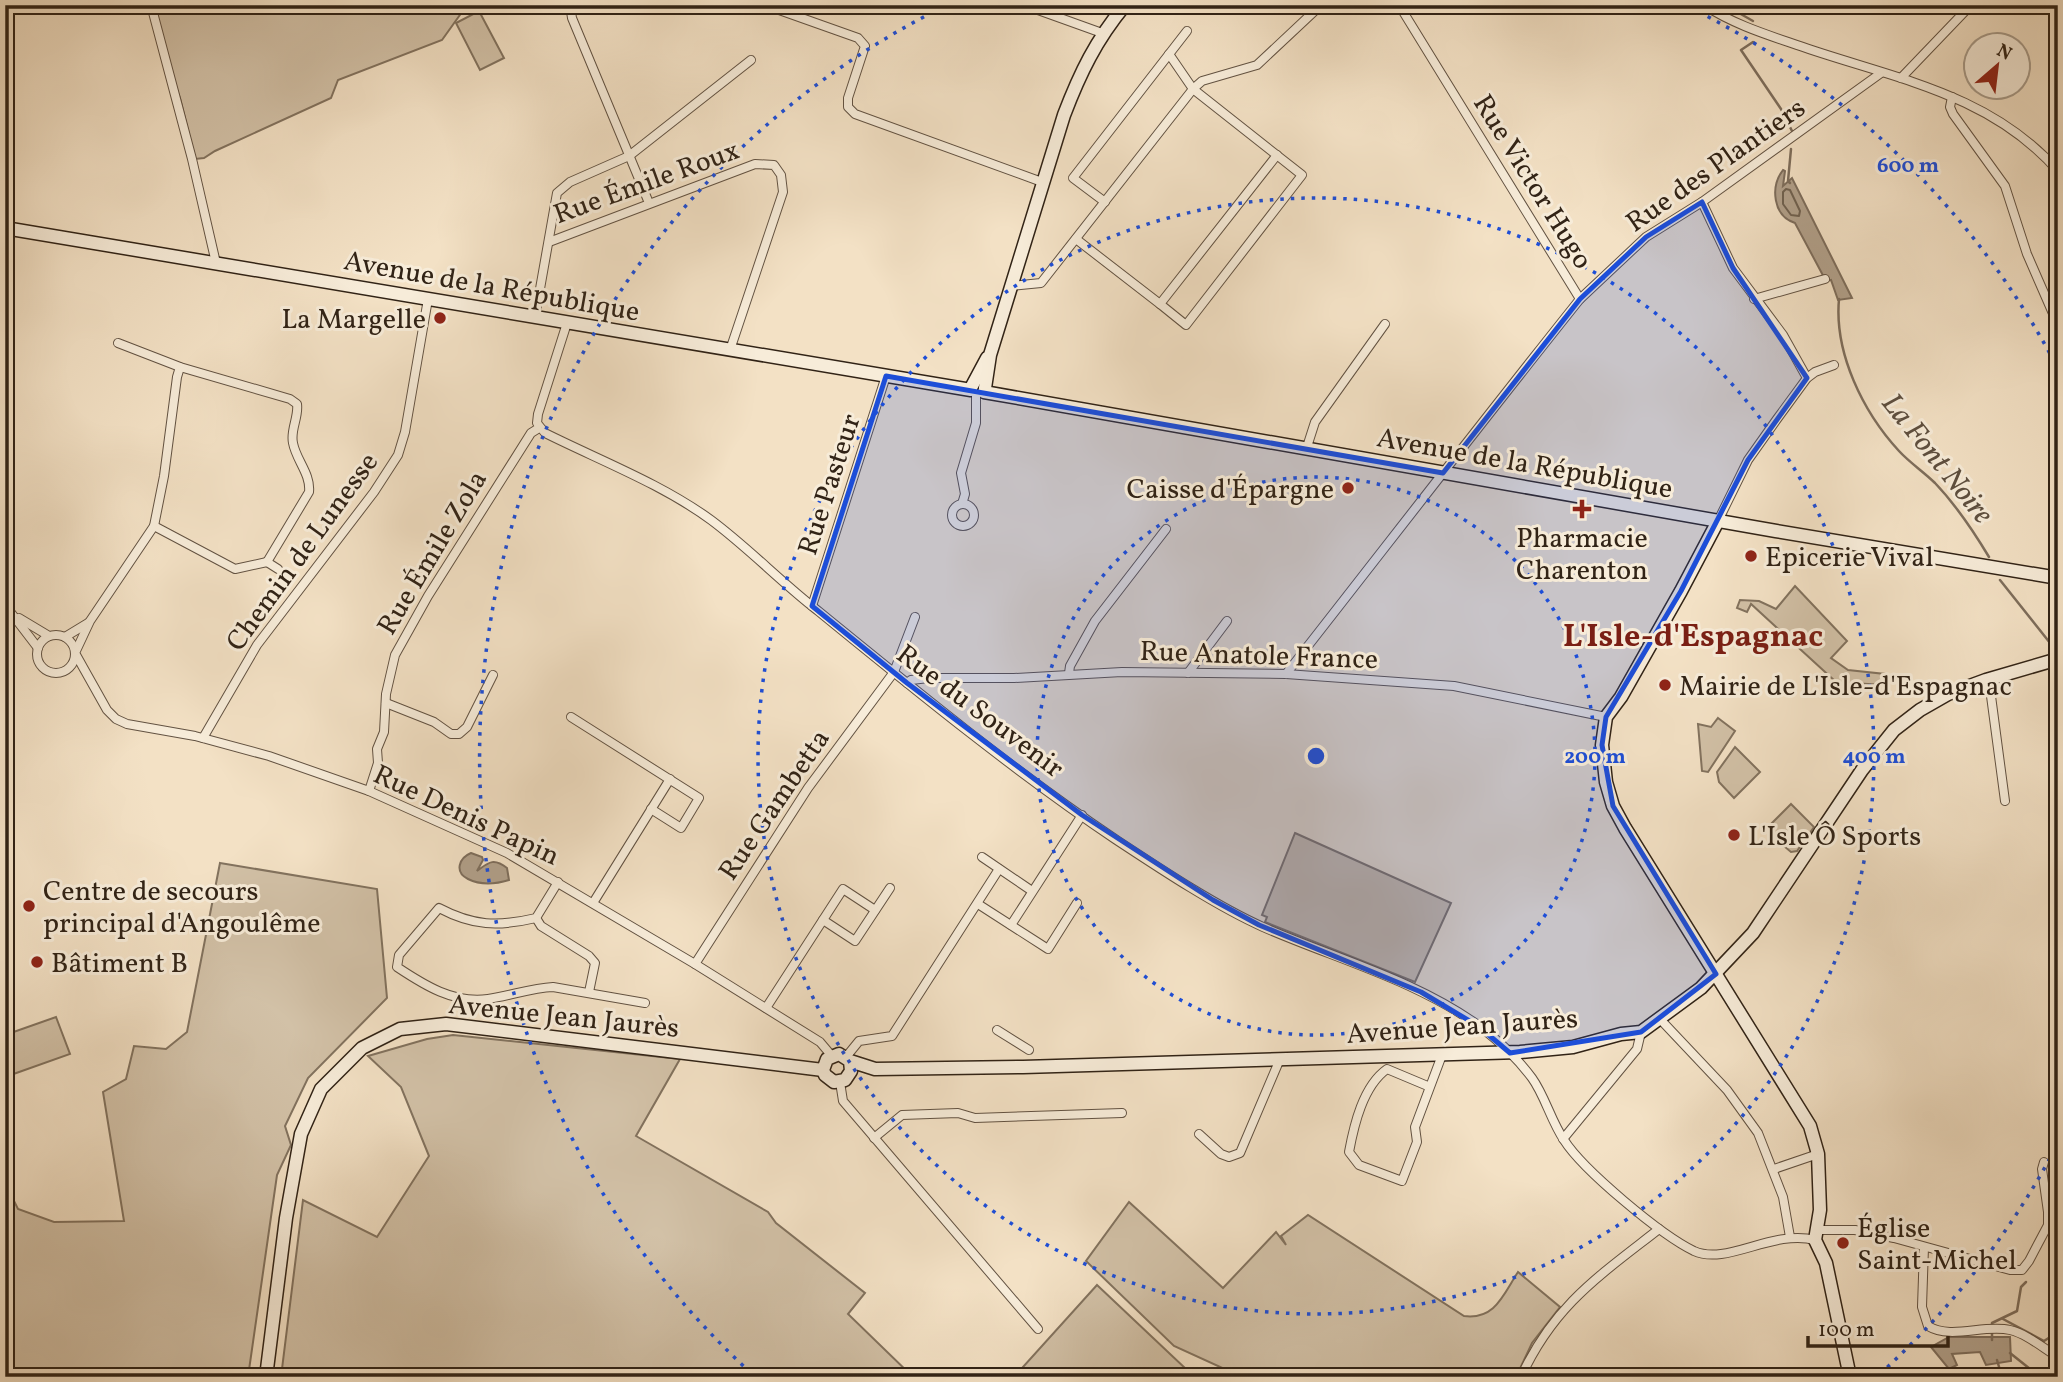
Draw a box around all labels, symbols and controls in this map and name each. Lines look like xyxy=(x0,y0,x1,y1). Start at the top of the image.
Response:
north arrow xyxy=(1962,32,2032,102)
text: N xyxy=(1992,38,2016,68)
street label: Rue Victor Hugo xyxy=(1462,87,1601,277)
street label: Rue des Plantiers xyxy=(1619,90,1814,243)
street label: Rue Émile Roux xyxy=(549,132,745,235)
text: 600 m xyxy=(1877,152,1939,181)
street label: Avenue de la République xyxy=(341,242,643,333)
place label: La Margelle xyxy=(281,301,426,340)
marker: La Margelle xyxy=(432,310,448,326)
water label: La Font Noire xyxy=(1871,385,2002,534)
street label: Rue Pasteur xyxy=(789,409,872,560)
street label: Avenue de la République xyxy=(1374,419,1676,510)
street label: Chemin de Lunesse xyxy=(218,445,388,660)
street label: Rue Émile Zola xyxy=(369,464,498,643)
place label: Caisse d'Épargne xyxy=(1127,471,1334,510)
marker: Caisse d'Épargne xyxy=(1340,480,1356,496)
marker: Pharmacie Charenton xyxy=(1574,501,1590,517)
place label: Pharmacie Charenton xyxy=(1516,520,1648,591)
place label: Epicerie Vival xyxy=(1765,539,1934,578)
marker: Epicerie Vival xyxy=(1743,548,1759,564)
district label: L'Isle-d'Espagnac xyxy=(1563,616,1823,660)
street label: Rue Anatole France xyxy=(1139,633,1379,680)
street label: Rue du Souvenir xyxy=(888,636,1072,788)
place label: Mairie de L'Isle-d'Espagnac xyxy=(1679,668,2012,707)
marker: Mairie de L'Isle-d'Espagnac xyxy=(1657,677,1673,693)
street label: Rue Gambetta xyxy=(710,722,840,889)
text: 200 m xyxy=(1564,743,1626,772)
text: 400 m xyxy=(1843,743,1905,772)
centre of rings xyxy=(1304,744,1328,768)
street label: Rue Denis Papin xyxy=(366,756,566,877)
place label: L'Isle Ô Sports xyxy=(1748,818,1921,857)
marker: L'Isle Ô Sports xyxy=(1726,827,1742,843)
place label: Centre de secours principal d'Angoulême xyxy=(43,873,320,944)
marker: Centre de secours principal d'Angoulême xyxy=(21,898,37,914)
place label: Bâtiment B xyxy=(51,945,188,984)
marker: Bâtiment B xyxy=(29,954,45,970)
street label: Avenue Jean Jaurès xyxy=(446,986,681,1049)
street label: Avenue Jean Jaurès xyxy=(1345,1000,1579,1055)
place label: Église Saint-Michel xyxy=(1857,1210,2017,1281)
marker: Église Saint-Michel xyxy=(1835,1235,1851,1251)
scale bar xyxy=(1808,1305,1948,1349)
text: 100 m xyxy=(1818,1316,1875,1345)

